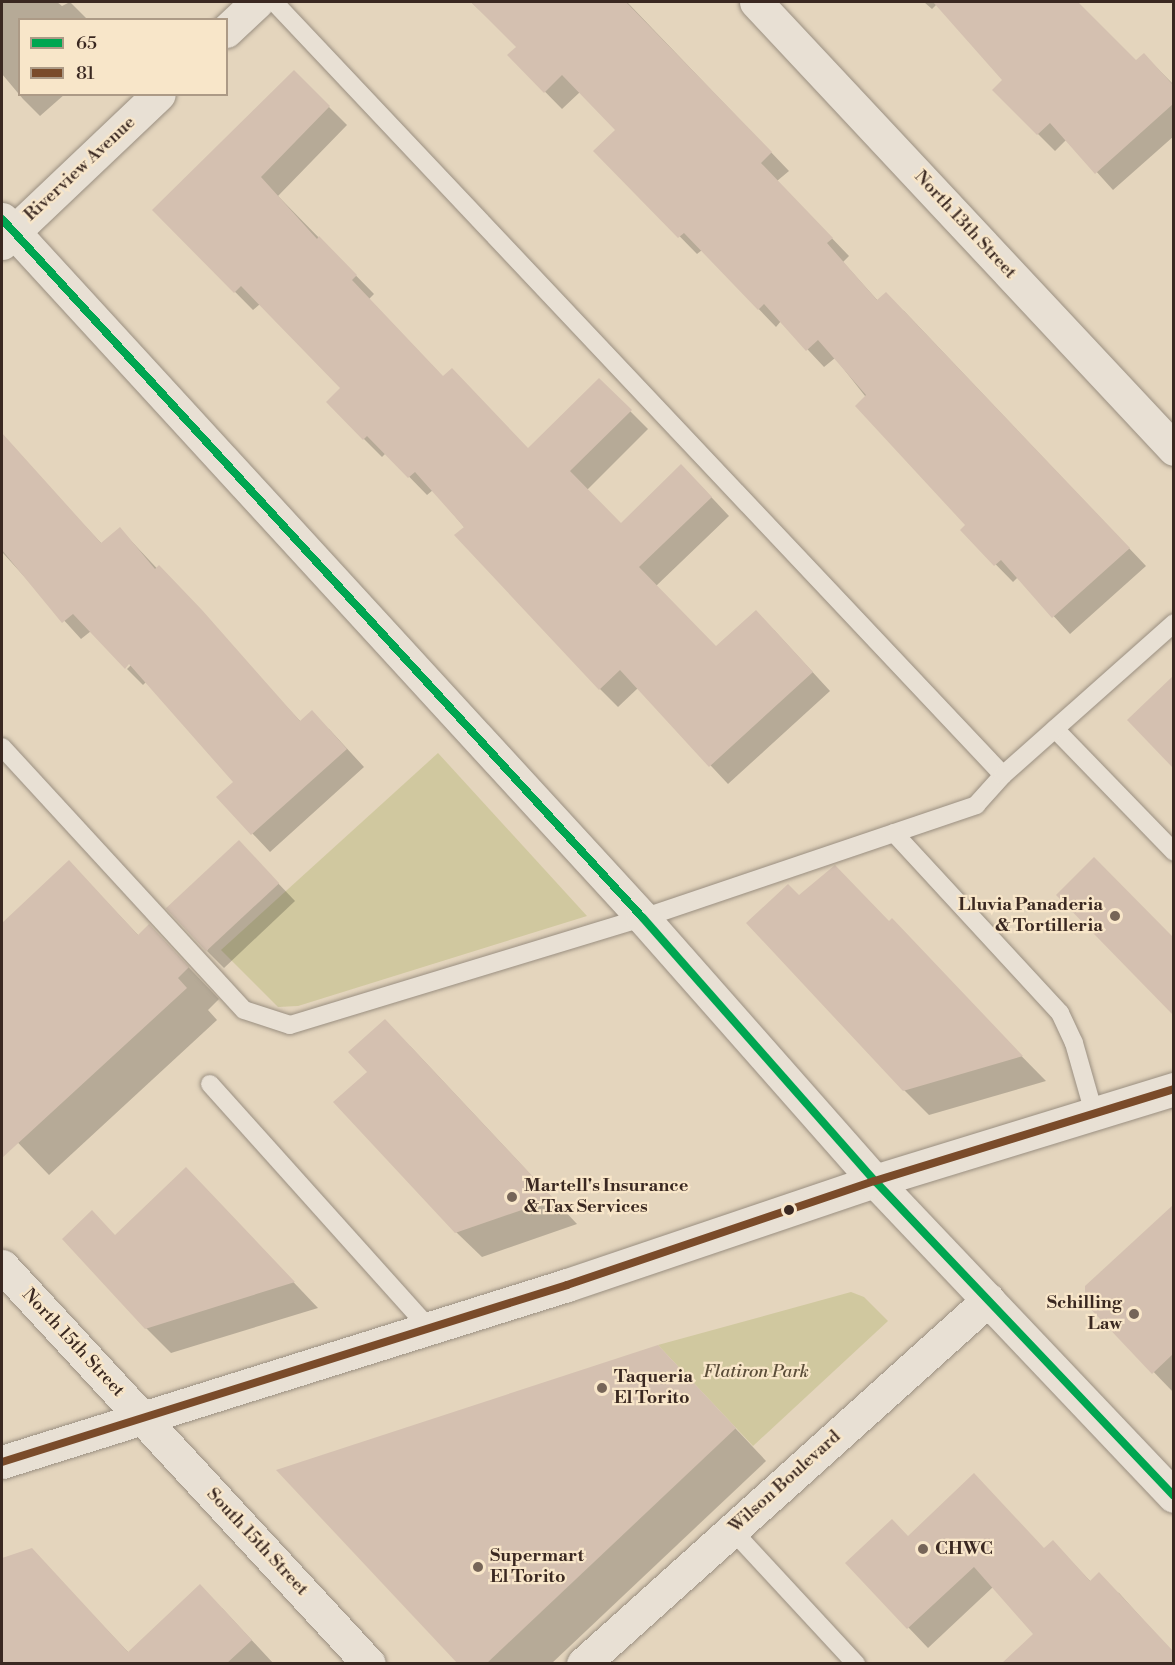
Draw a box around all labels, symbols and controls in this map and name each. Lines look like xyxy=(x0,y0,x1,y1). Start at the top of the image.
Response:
legend xyxy=(18,18,228,96)
text: 65 xyxy=(76,32,97,55)
text: 81 xyxy=(76,62,94,85)
street label: Riverview Avenue xyxy=(20,112,140,226)
street label: North 13th Street xyxy=(909,166,1021,284)
place label: Lluvia Panaderia & Tortilleria xyxy=(958,895,1103,938)
marker: Lluvia Panaderia & Tortilleria xyxy=(1108,909,1122,923)
place label: Martell's Insurance & Tax Services xyxy=(524,1176,688,1218)
marker: Martell's Insurance & Tax Services xyxy=(505,1190,519,1204)
unlabelled marker xyxy=(783,1204,795,1216)
street label: North 15th Street xyxy=(17,1284,129,1402)
place label: Schilling Law xyxy=(1047,1293,1122,1336)
marker: Schilling Law xyxy=(1127,1307,1141,1321)
park label: Flatiron Park xyxy=(703,1361,809,1383)
place label: Taqueria El Torito xyxy=(614,1367,693,1410)
marker: Taqueria El Torito xyxy=(595,1381,609,1395)
street label: Wilson Boulevard xyxy=(725,1426,845,1538)
street label: South 15th Street xyxy=(202,1484,312,1600)
place label: CHWC xyxy=(935,1538,993,1560)
marker: CHWC xyxy=(916,1542,930,1556)
place label: Supermart El Torito xyxy=(490,1546,584,1588)
marker: Supermart El Torito xyxy=(471,1560,485,1574)

